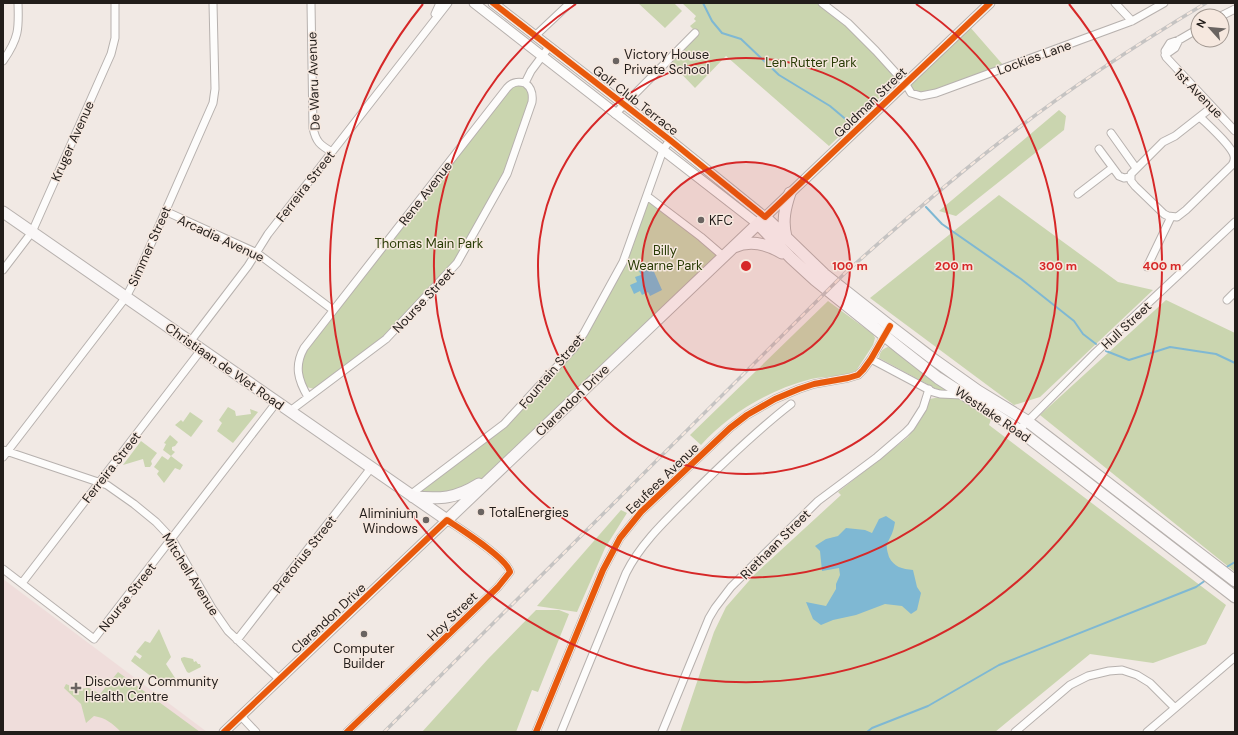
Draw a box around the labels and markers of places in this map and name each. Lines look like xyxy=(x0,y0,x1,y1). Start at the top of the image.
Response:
place label: Victory House Private School xyxy=(624,46,709,78)
marker: Victory House Private School xyxy=(611,56,621,66)
place label: KFC xyxy=(709,212,733,229)
marker: KFC xyxy=(696,215,706,225)
centre of rings xyxy=(739,259,753,273)
place label: TotalEnergies xyxy=(489,504,569,521)
place label: Aliminium Windows xyxy=(359,505,418,537)
marker: TotalEnergies xyxy=(476,507,486,517)
marker: Aliminium Windows xyxy=(421,515,431,525)
marker: Computer Builder xyxy=(359,629,369,639)
place label: Computer Builder xyxy=(333,640,395,672)
place label: Discovery Community Health Centre xyxy=(85,673,218,705)
marker: Discovery Community Health Centre xyxy=(70,682,82,694)

